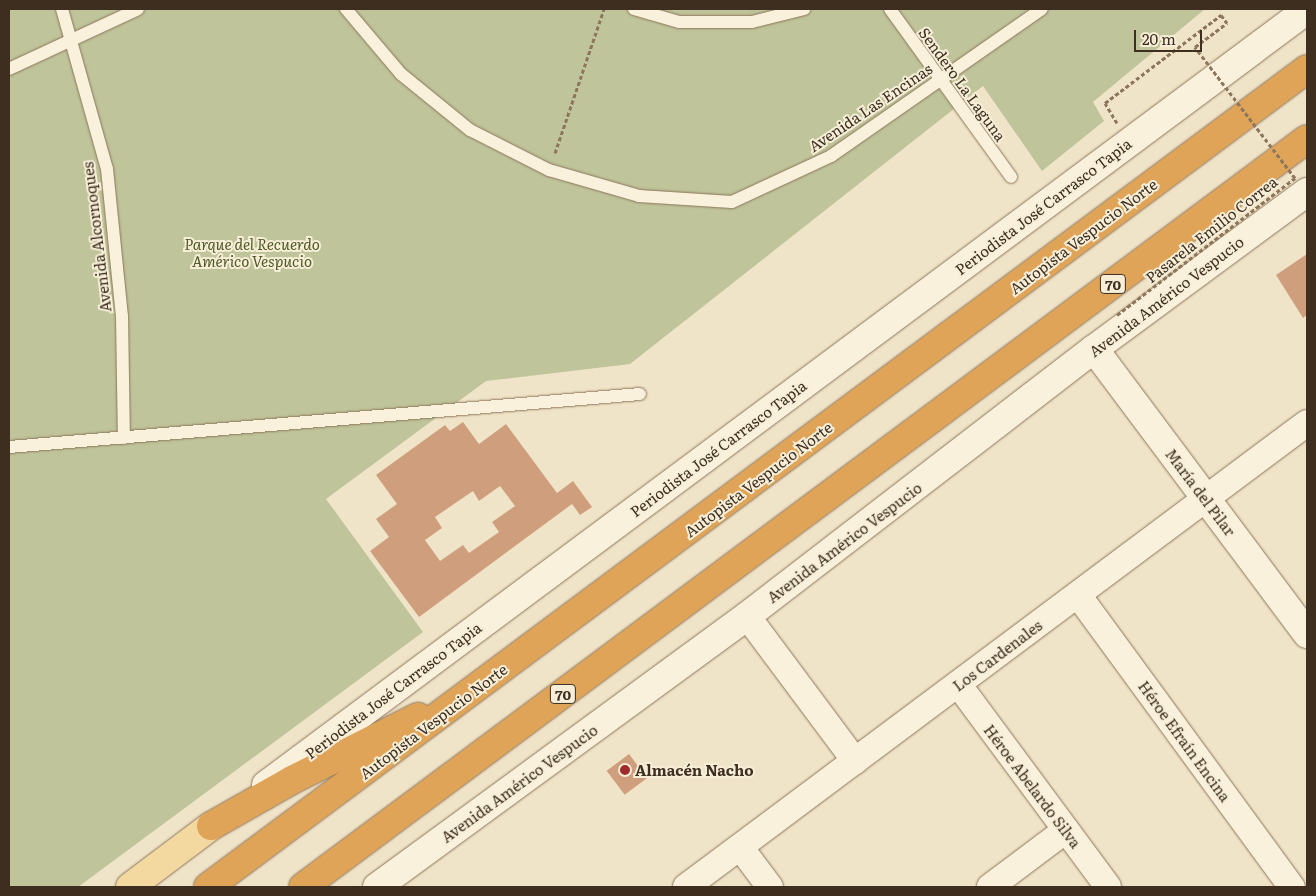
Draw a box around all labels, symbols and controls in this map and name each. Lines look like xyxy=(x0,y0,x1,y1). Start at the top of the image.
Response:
scale bar xyxy=(1136,20,1204,52)
street label: Sendero La Laguna xyxy=(916,24,1010,144)
text: 20 m xyxy=(1142,27,1176,50)
street label: Avenida Las Encinas xyxy=(805,59,935,155)
street label: Periodista José Carrasco Tapia xyxy=(951,134,1135,278)
street label: Avenida Alcornoques xyxy=(78,161,114,313)
street label: Pasarela Emilio Correa xyxy=(1142,172,1280,286)
street label: Autopista Vespucio Norte xyxy=(1006,175,1160,297)
street label: Avenida Américo Vespucio xyxy=(1085,232,1247,360)
park label: Parque del Recuerdo Américo Vespucio xyxy=(184,234,320,269)
road number: 70 xyxy=(1099,272,1127,296)
street label: Periodista José Carrasco Tapia xyxy=(626,376,810,520)
street label: Autopista Vespucio Norte xyxy=(681,418,835,540)
street label: María del Pilar xyxy=(1162,445,1240,539)
street label: Avenida Américo Vespucio xyxy=(763,478,925,606)
street label: Los Cardenales xyxy=(949,616,1045,694)
street label: Periodista José Carrasco Tapia xyxy=(301,618,485,762)
street label: Autopista Vespucio Norte xyxy=(356,660,510,782)
street label: Héroe Efraín Encina xyxy=(1135,677,1235,805)
road number: 70 xyxy=(549,682,577,706)
street label: Avenida Américo Vespucio xyxy=(437,720,601,846)
street label: Héroe Abelardo Silva xyxy=(981,721,1085,851)
place label: Almacén Nacho xyxy=(635,761,754,779)
marker: Almacén Nacho xyxy=(619,764,631,776)

